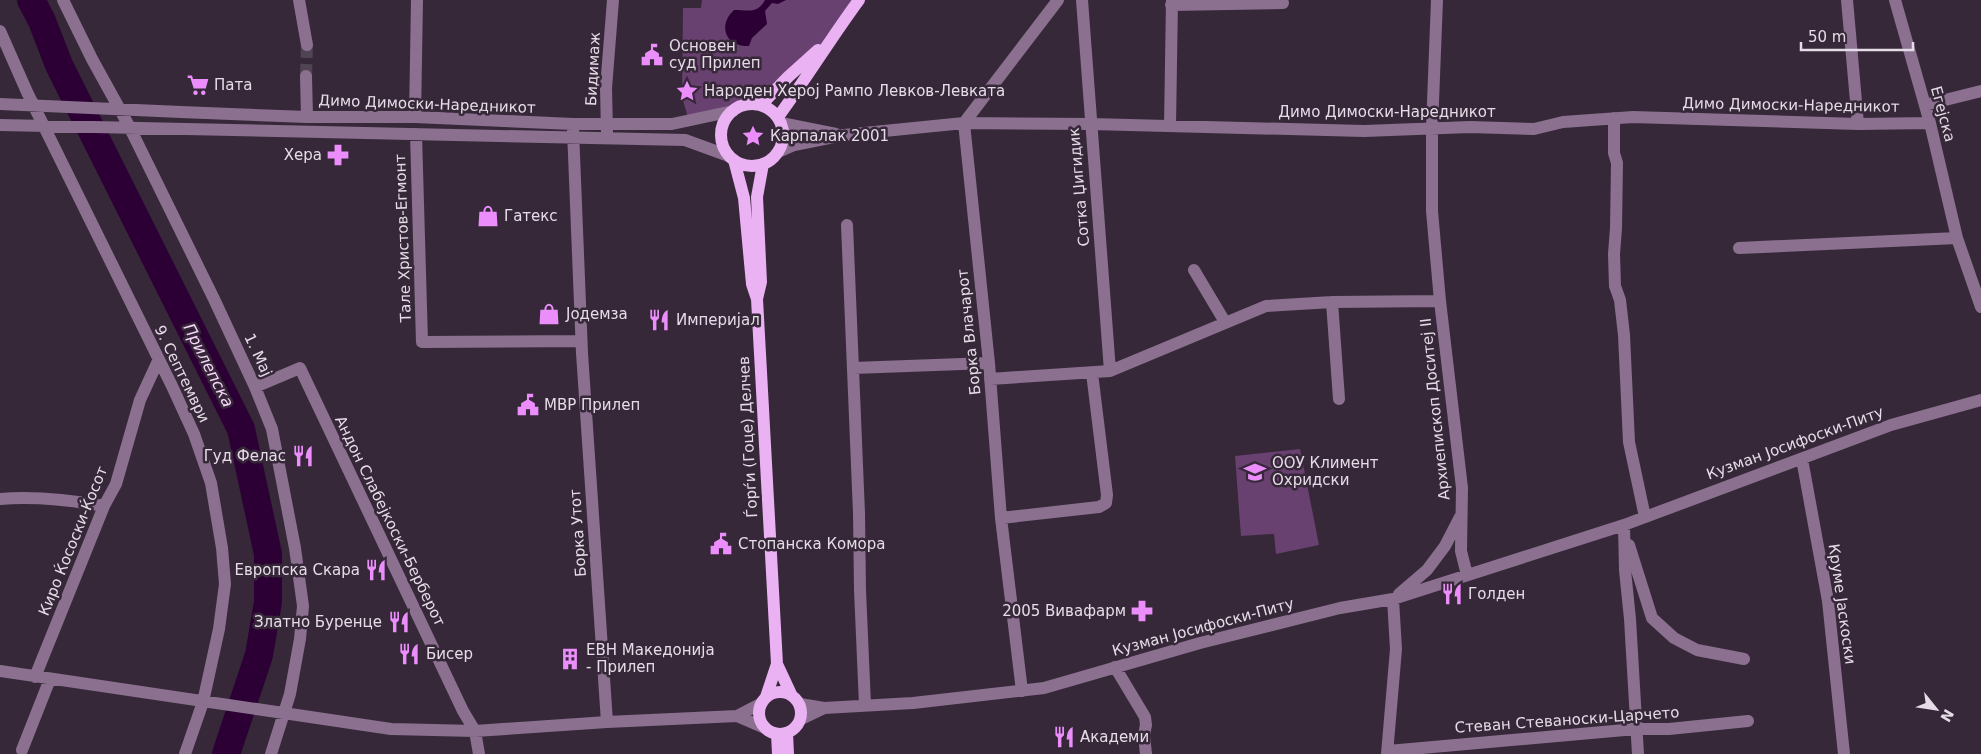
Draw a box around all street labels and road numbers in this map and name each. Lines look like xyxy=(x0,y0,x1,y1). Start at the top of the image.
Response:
street label: Бидимаж xyxy=(582,31,604,107)
street label: Егејска xyxy=(1927,84,1959,144)
street label: Димо Димоски-Наредникот xyxy=(318,91,536,117)
street label: Димо Димоски-Наредникот xyxy=(1682,94,1900,116)
street label: Димо Димоски-Наредникот xyxy=(1278,103,1496,121)
street label: Сотка Џигидик xyxy=(1065,127,1093,247)
street label: Тале Христов-Егмонт xyxy=(391,153,415,323)
street label: Борка Влачарот xyxy=(953,268,985,396)
street label: Архиепископ Доситеј II xyxy=(1416,317,1454,501)
street label: 9. Септември xyxy=(151,322,213,426)
street label: 1. Мај xyxy=(240,331,276,379)
street label: Ѓорѓи (Гоце) Делчев xyxy=(734,356,761,518)
street label: Кузман Јосифоски-Питу xyxy=(1704,402,1886,483)
street label: Андон Слабејкоски-Берберот xyxy=(331,413,449,629)
street label: Киро Ќососки-Ќосот xyxy=(34,463,111,618)
street label: Борка Утот xyxy=(566,488,590,577)
street label: Круме Јаскоски xyxy=(1825,543,1859,665)
street label: Кузман Јосифоски-Питу xyxy=(1110,594,1296,660)
street label: Стеван Стеваноски-Царчето xyxy=(1454,703,1680,737)

